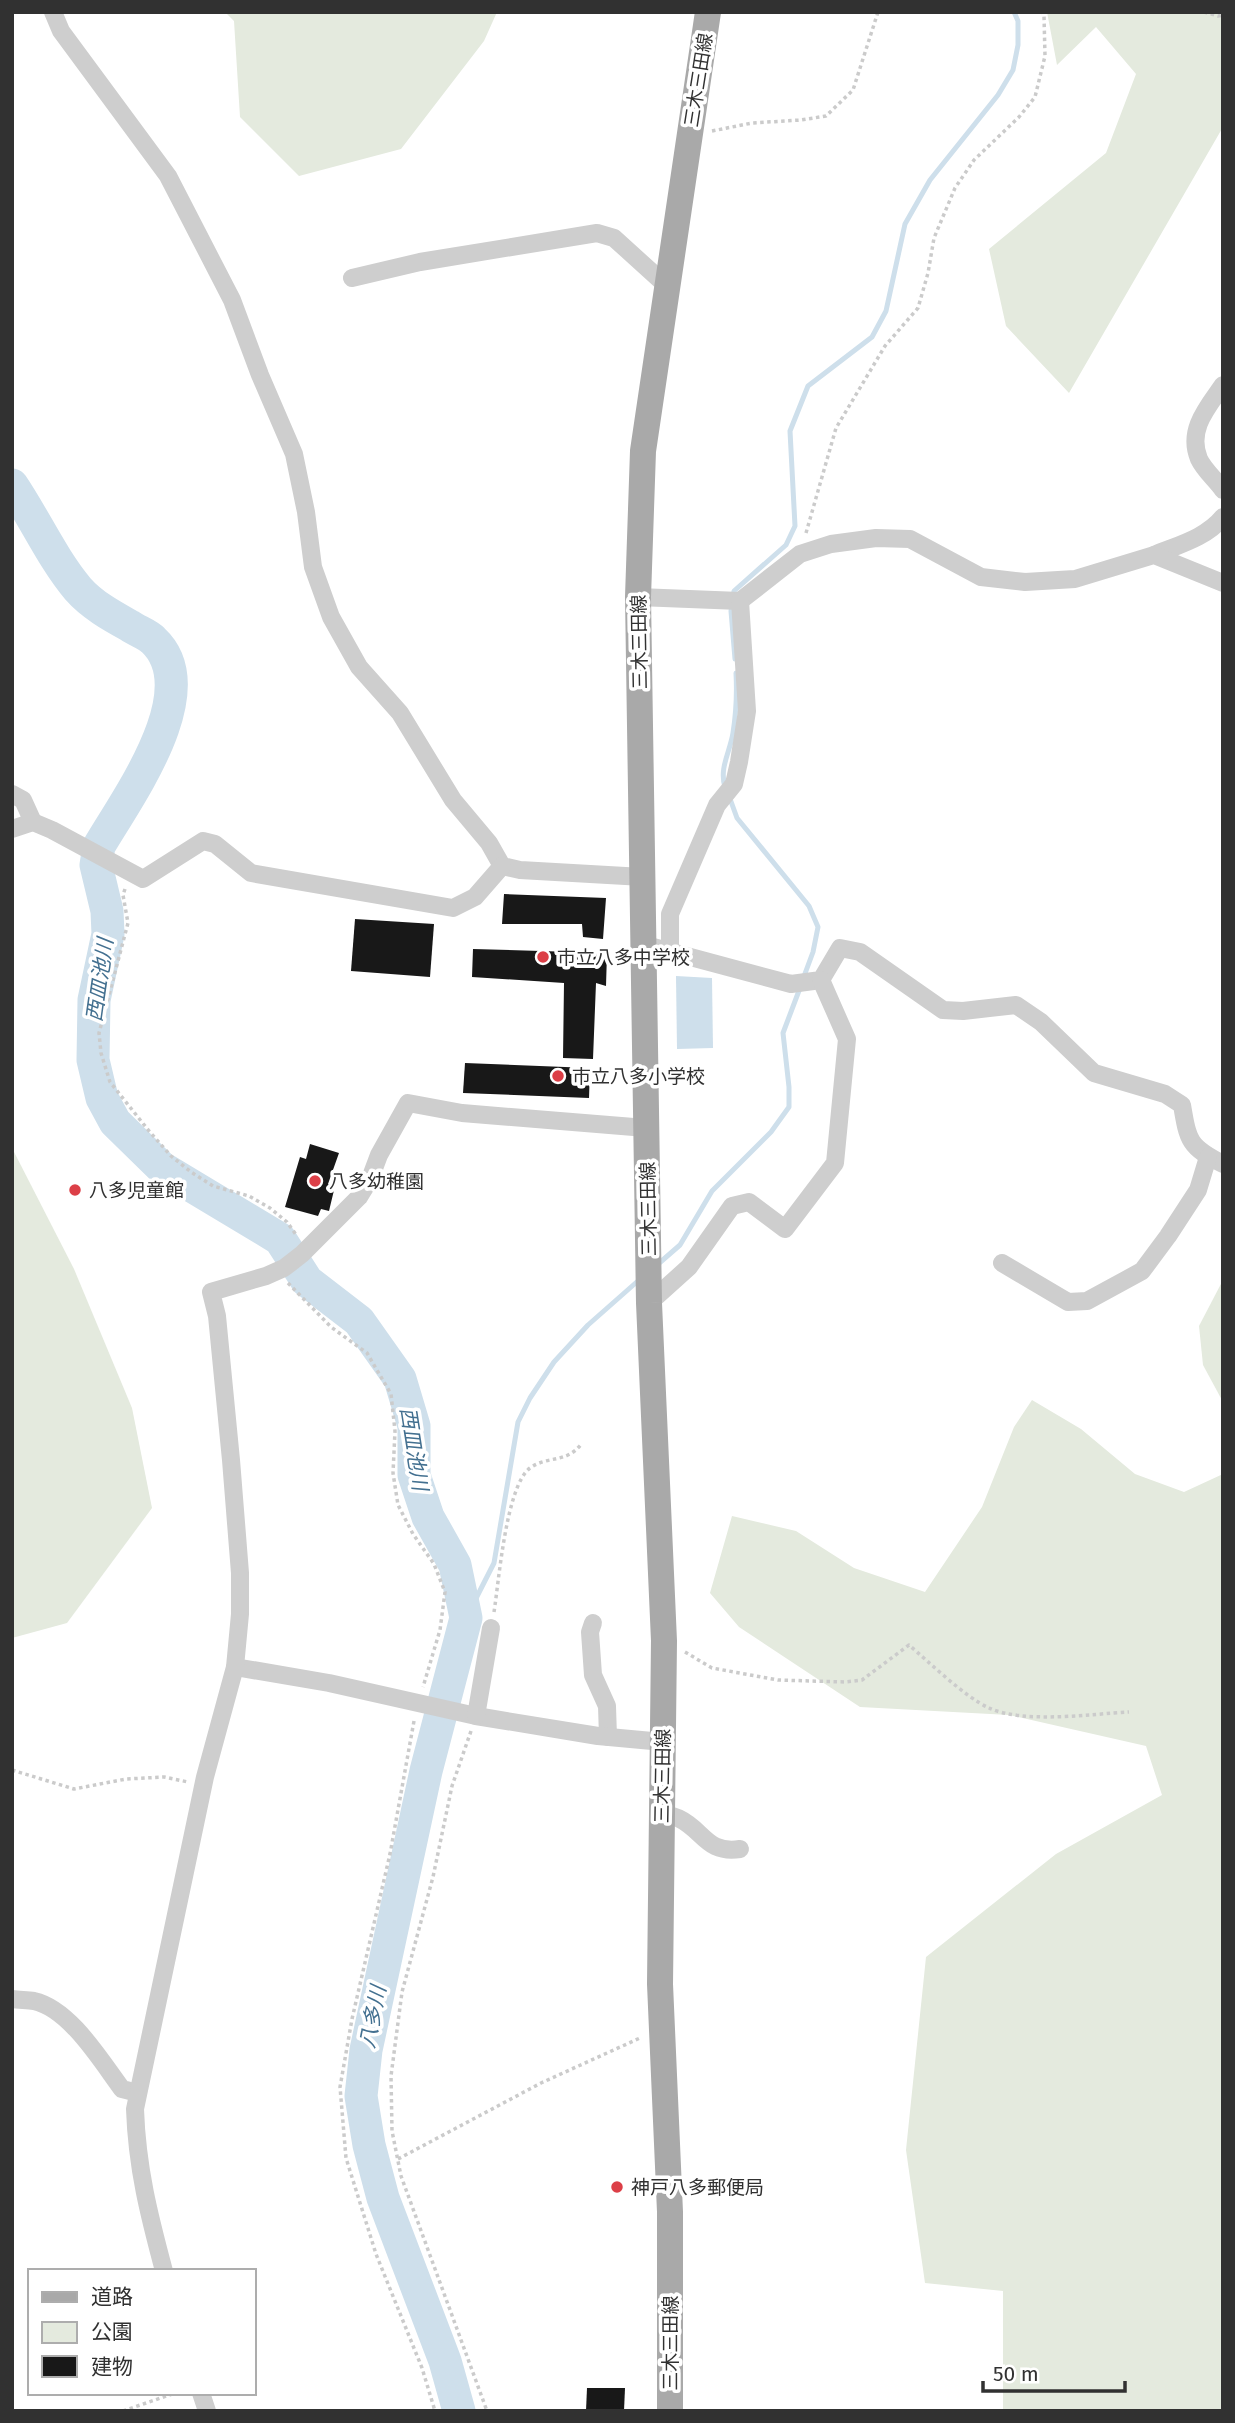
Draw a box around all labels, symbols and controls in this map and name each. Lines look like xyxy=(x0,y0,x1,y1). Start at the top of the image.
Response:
street label: 三木三田線 xyxy=(680,31,717,129)
street label: 三木三田線 xyxy=(627,594,652,690)
water label: 西皿池川 xyxy=(81,935,119,1023)
place label: 市立八多中学校 xyxy=(557,946,690,969)
marker: 市立八多中学校 xyxy=(535,949,551,965)
place label: 市立八多小学校 xyxy=(572,1065,705,1088)
marker: 市立八多小学校 xyxy=(550,1068,566,1084)
street label: 三木三田線 xyxy=(636,1161,661,1257)
place label: 八多幼稚園 xyxy=(329,1170,424,1193)
marker: 八多幼稚園 xyxy=(307,1173,323,1189)
place label: 八多児童館 xyxy=(89,1179,184,1202)
marker: 八多児童館 xyxy=(67,1182,83,1198)
water label: 西皿池川 xyxy=(395,1405,434,1494)
street label: 三木三田線 xyxy=(650,1728,675,1824)
water label: 八多川 xyxy=(354,1982,392,2050)
place label: 神戸八多郵便局 xyxy=(631,2176,764,2199)
marker: 神戸八多郵便局 xyxy=(609,2179,625,2195)
legend xyxy=(28,2269,256,2395)
text: 道路 xyxy=(91,2284,133,2310)
street label: 三木三田線 xyxy=(659,2295,682,2391)
text: 公園 xyxy=(91,2319,133,2345)
scale bar xyxy=(983,2350,1125,2394)
text: 建物 xyxy=(91,2354,133,2380)
text: 50 m xyxy=(993,2361,1039,2387)

